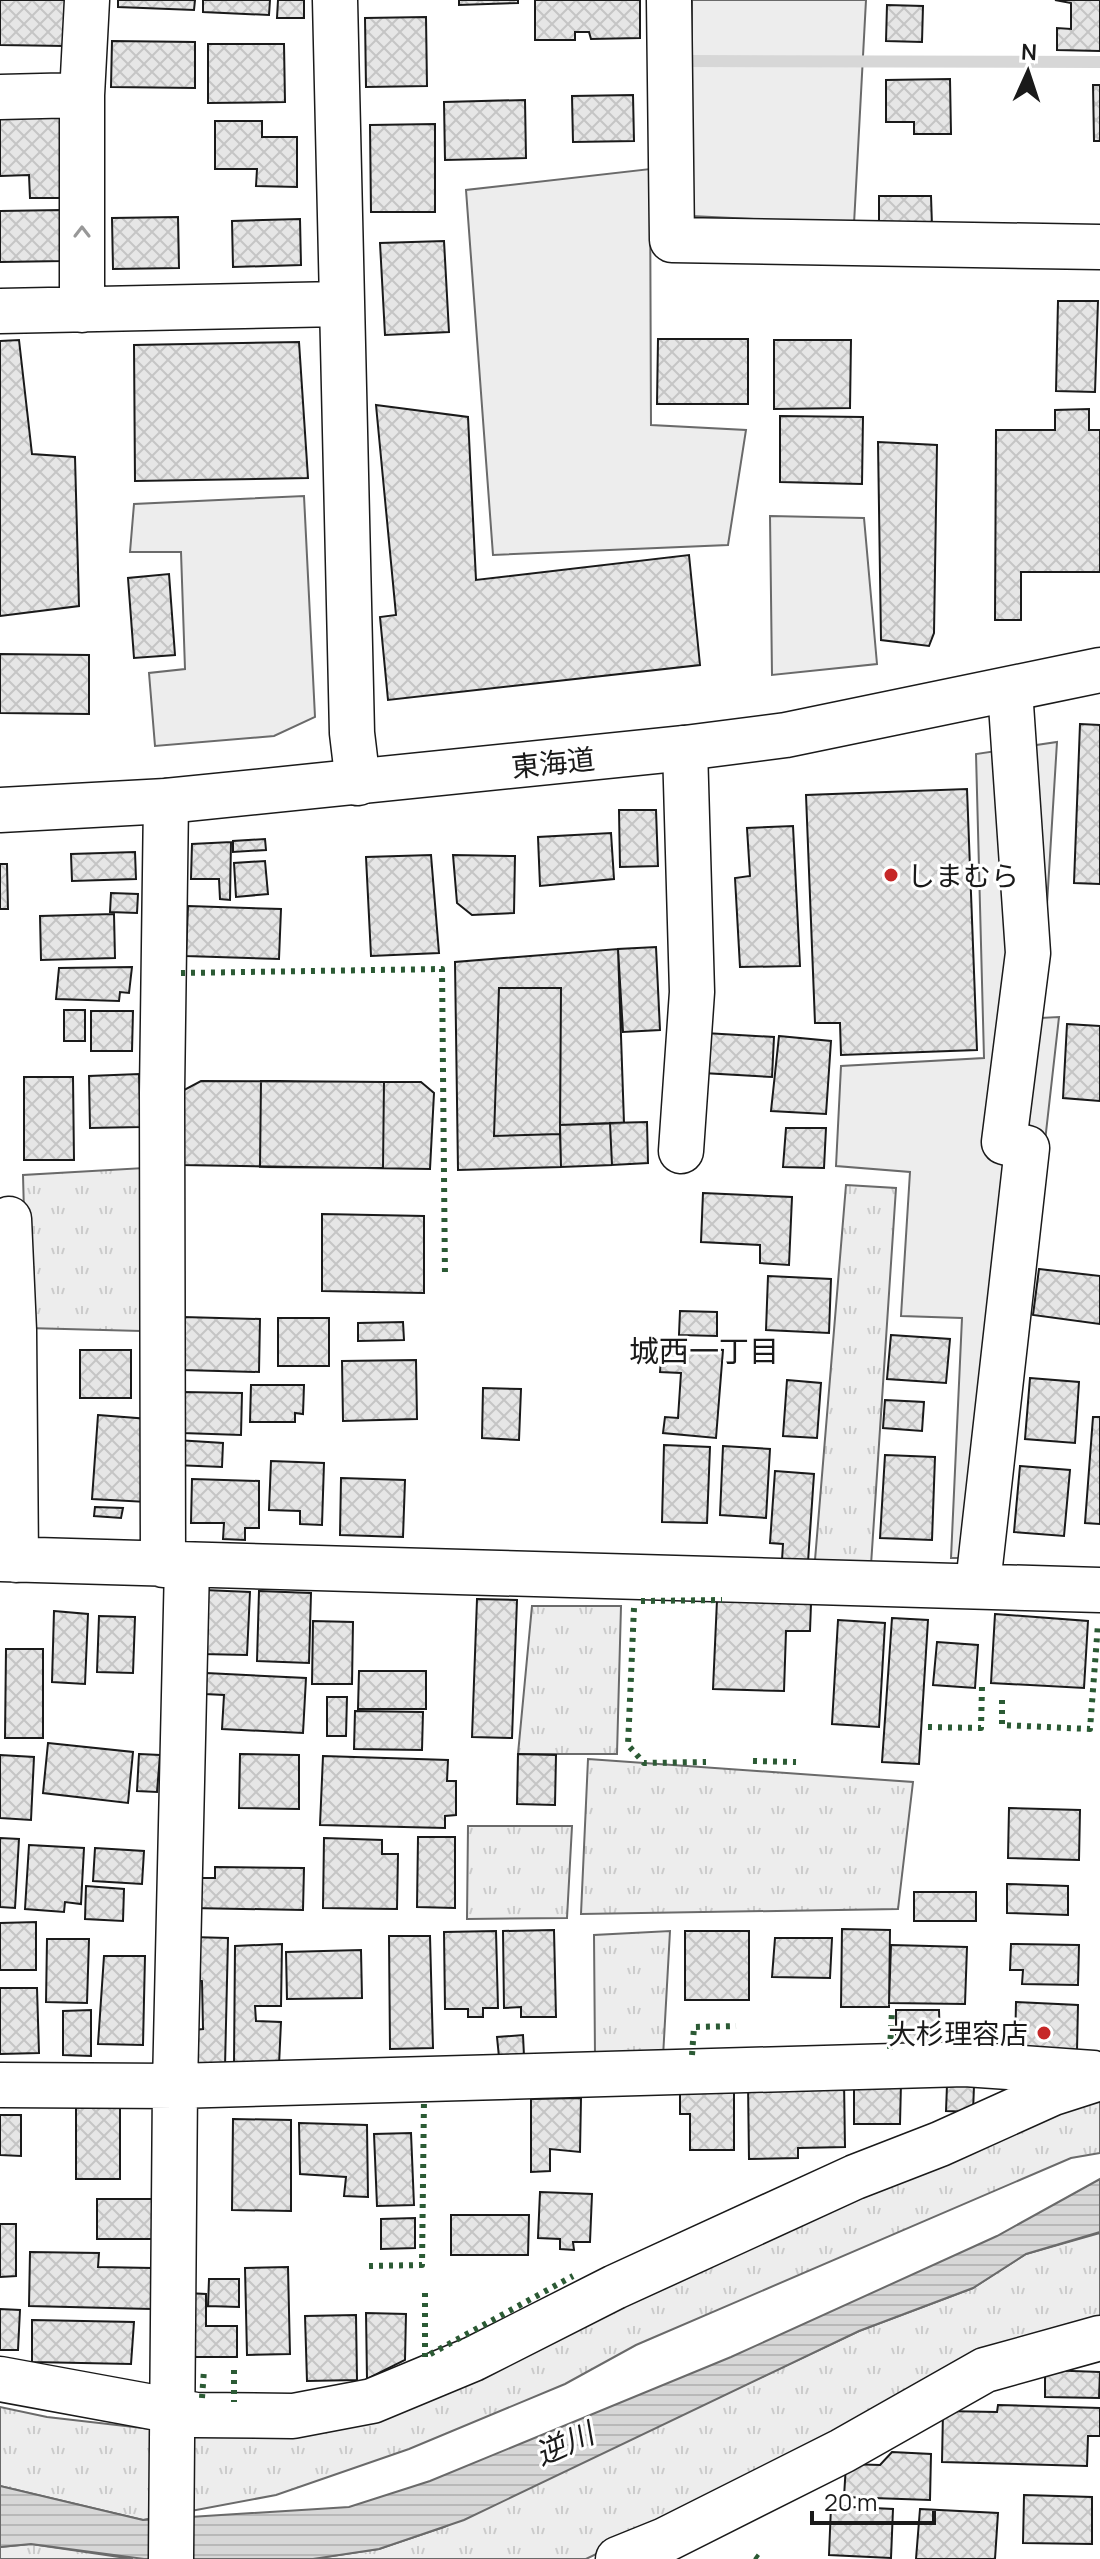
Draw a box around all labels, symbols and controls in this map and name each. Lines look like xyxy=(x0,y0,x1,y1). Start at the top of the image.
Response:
north arrow xyxy=(988,32,1068,112)
text: N xyxy=(1020,37,1038,67)
one-way arrow xyxy=(73,225,91,238)
street label: 東海道 xyxy=(509,739,597,785)
place label: しまむら xyxy=(907,856,1019,894)
marker: しまむら xyxy=(882,866,900,884)
district label: 城西一丁目 xyxy=(629,1330,779,1371)
place label: 大杉理容店 xyxy=(888,2014,1028,2052)
marker: 大杉理容店 xyxy=(1035,2024,1053,2042)
water label: 逆川 xyxy=(528,2411,602,2474)
scale bar xyxy=(812,2475,934,2525)
text: 20 m xyxy=(824,2485,877,2518)

